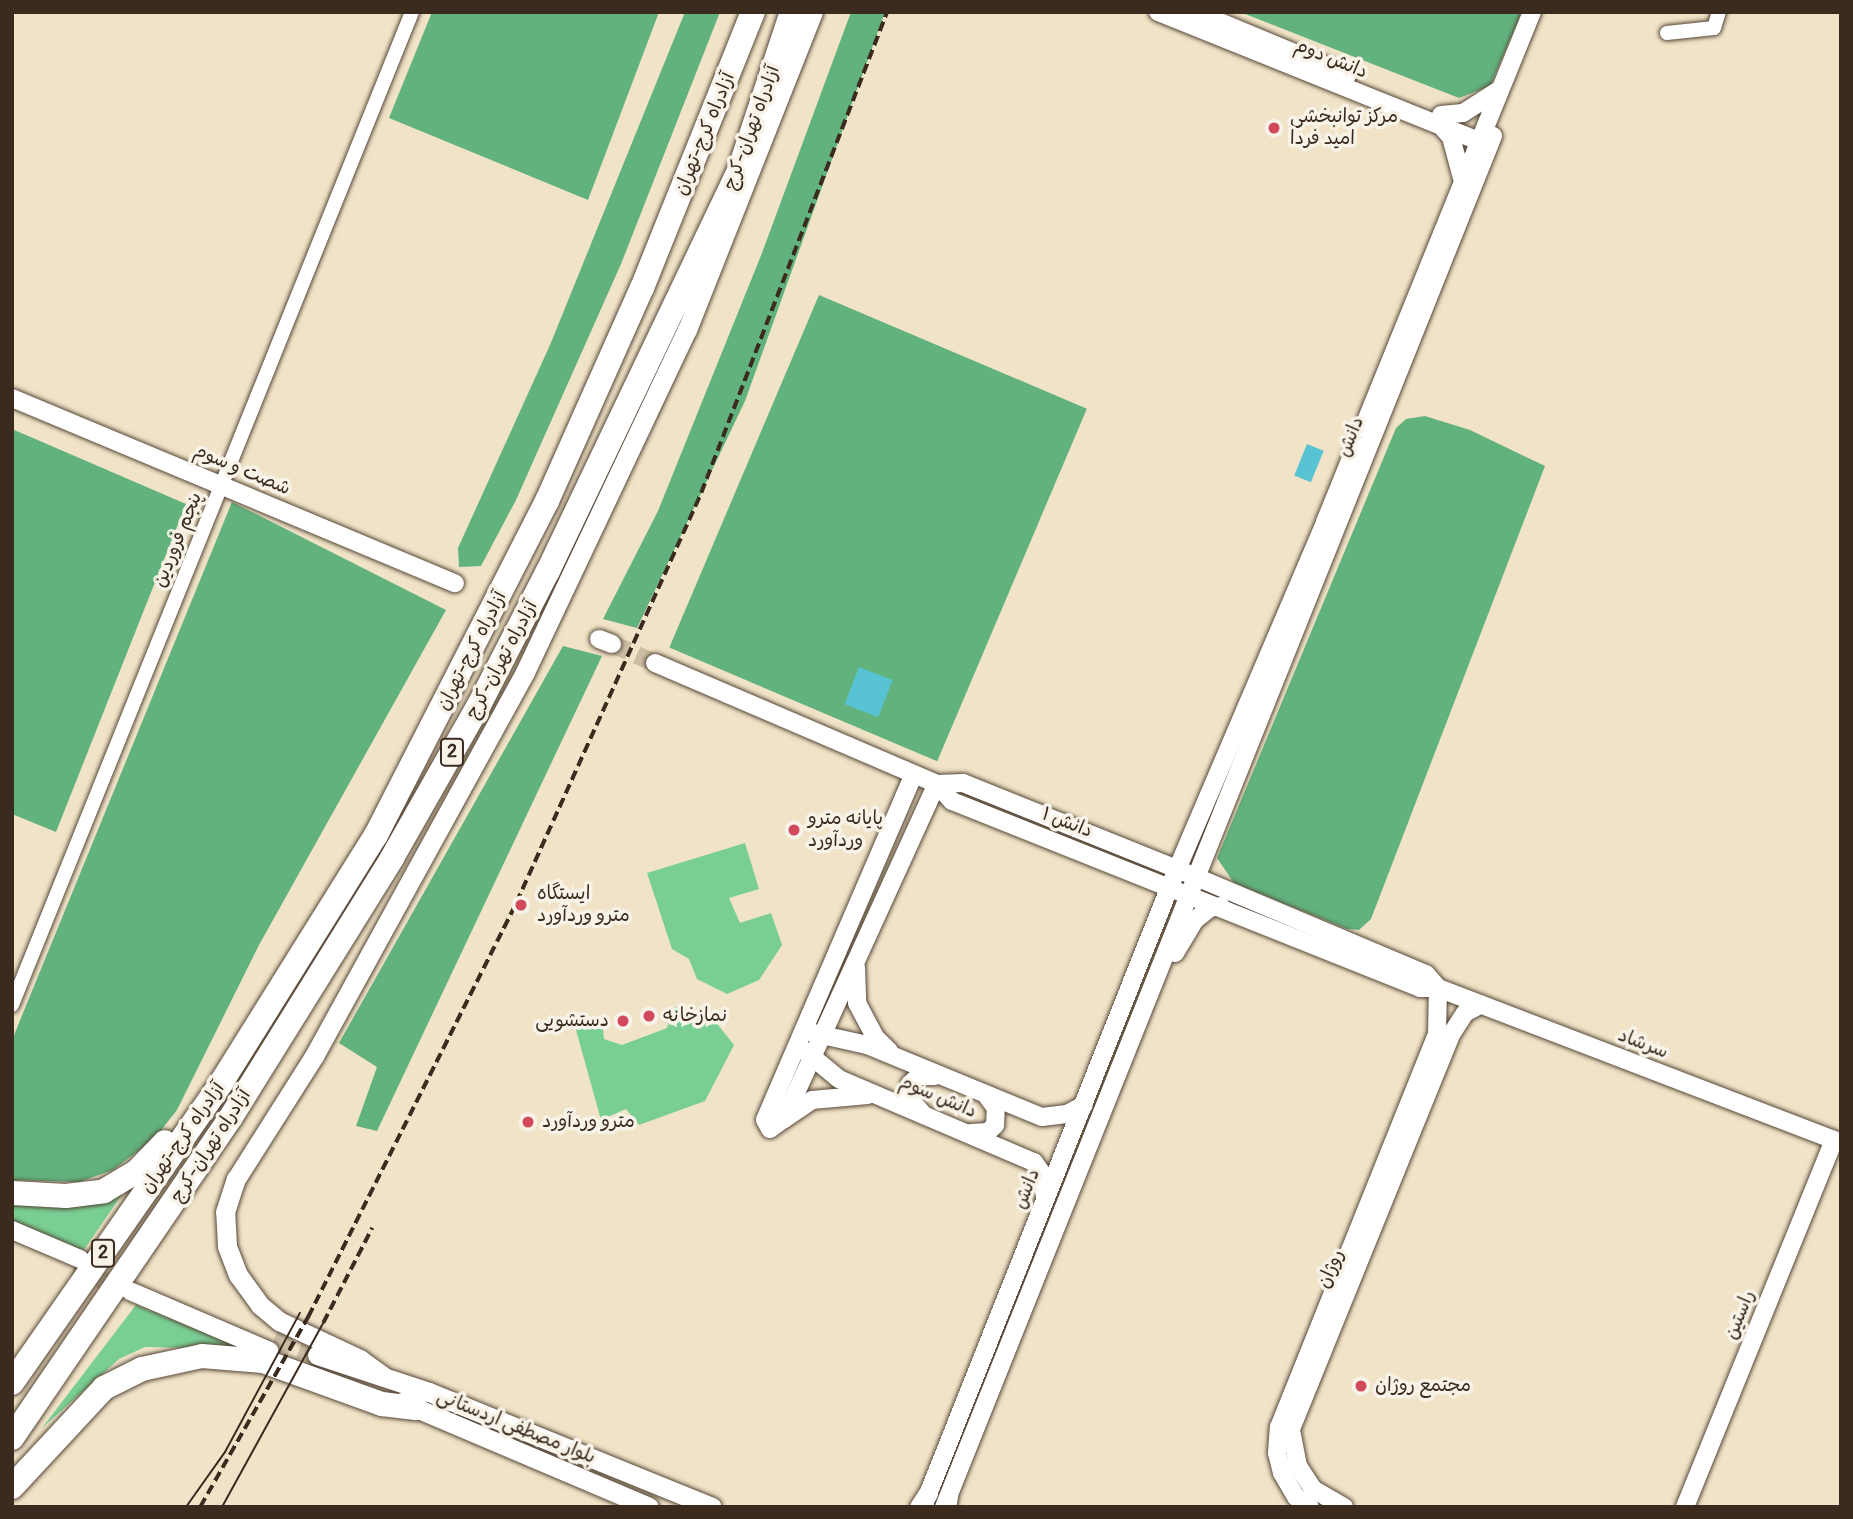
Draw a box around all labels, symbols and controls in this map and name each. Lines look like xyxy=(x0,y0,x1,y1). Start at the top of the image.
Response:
street label: دانش دوم xyxy=(1291,34,1371,84)
street label: آزادراه تهران-کرج xyxy=(719,63,785,193)
street label: آزادراه کرج-تهران xyxy=(670,69,740,199)
place label: مرکز توانبخشی امید فردا xyxy=(1290,106,1398,150)
marker: مرکز توانبخشی امید فردا xyxy=(1264,118,1284,138)
street label: دانش xyxy=(1333,414,1369,460)
street label: شصت و سوم xyxy=(190,439,294,501)
street label: پنجم فروردین xyxy=(149,489,207,591)
street label: آزادراه کرج-تهران xyxy=(432,588,512,714)
street label: آزادراه تهران-کرج xyxy=(461,597,543,723)
road number: 2 xyxy=(440,738,464,766)
street label: دانش ۱ xyxy=(1039,803,1095,843)
place label: پایانه مترو وردآورد xyxy=(808,808,883,852)
marker: پایانه مترو وردآورد xyxy=(786,822,802,838)
place label: ایستگاه مترو وردآورد xyxy=(537,883,630,927)
marker: ایستگاه مترو وردآورد xyxy=(511,895,531,915)
place label: نمازخانه xyxy=(663,1005,727,1027)
marker: نمازخانه xyxy=(641,1008,657,1024)
place label: دستشویی xyxy=(535,1010,609,1032)
marker: دستشویی xyxy=(615,1013,631,1029)
street label: سرشاد xyxy=(1615,1024,1671,1064)
street label: دانش سوم xyxy=(896,1071,980,1123)
street label: آزادراه کرج-تهران xyxy=(136,1078,230,1198)
street label: آزادراه تهران-کرج xyxy=(166,1085,256,1207)
place label: مترو وردآورد xyxy=(542,1111,635,1133)
marker: مترو وردآورد xyxy=(520,1114,536,1130)
street label: دانش xyxy=(1009,1166,1045,1212)
road number: 2 xyxy=(91,1238,115,1268)
street label: روژان xyxy=(1313,1246,1349,1292)
street label: راستین xyxy=(1720,1287,1760,1343)
place label: مجتمع روژان xyxy=(1375,1375,1471,1397)
marker: مجتمع روژان xyxy=(1353,1378,1369,1394)
street label: بلوار مصطفی اردستانی xyxy=(433,1385,599,1469)

